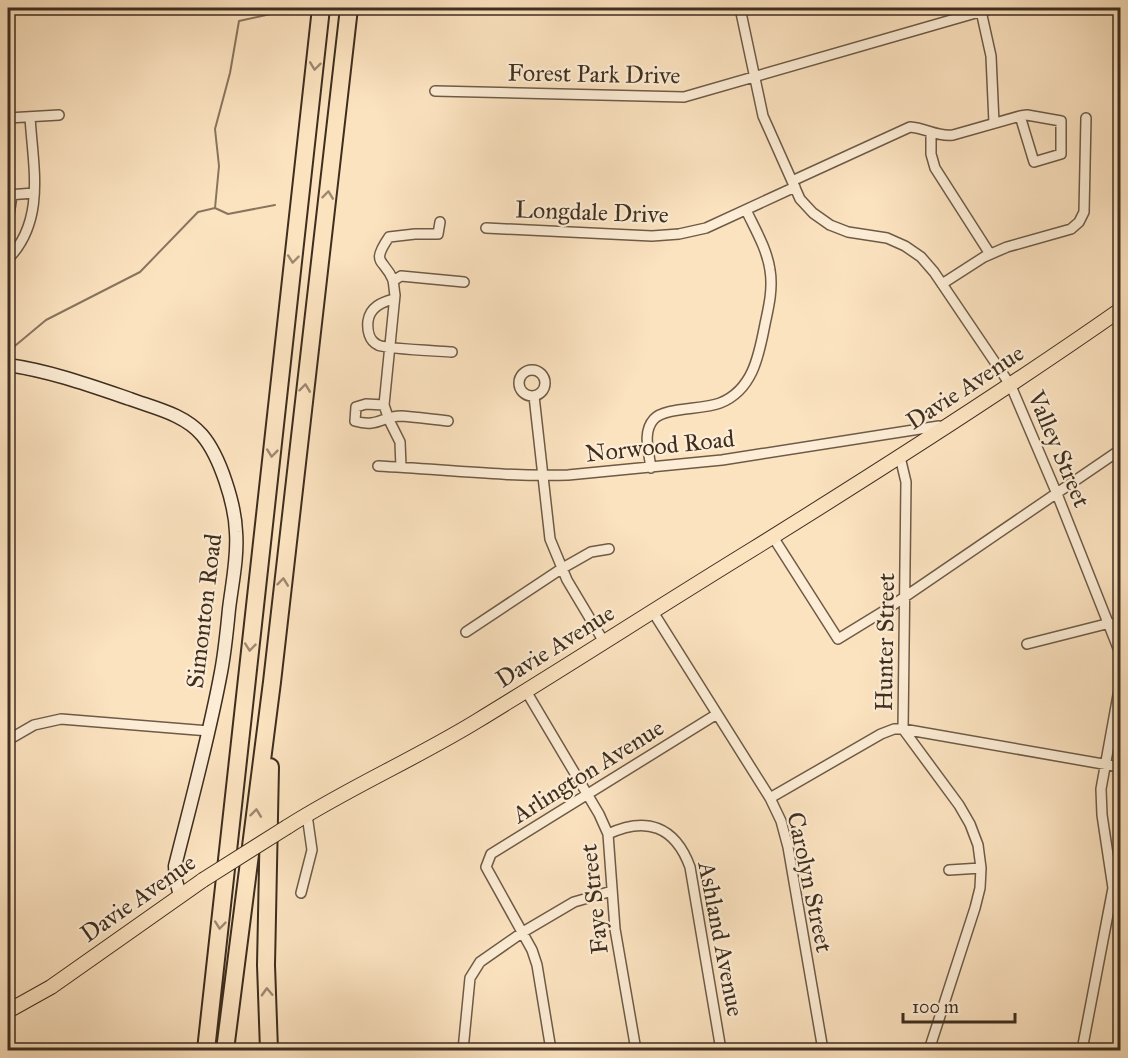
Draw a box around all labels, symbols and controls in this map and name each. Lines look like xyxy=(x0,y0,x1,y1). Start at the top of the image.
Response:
street label: Forest Park Drive xyxy=(507,57,681,91)
one-way arrow xyxy=(309,61,321,70)
one-way arrow xyxy=(321,190,333,199)
street label: Longdale Drive xyxy=(515,194,669,230)
one-way arrow xyxy=(287,255,300,264)
street label: Davie Avenue xyxy=(901,338,1029,436)
one-way arrow xyxy=(299,384,311,393)
street label: Valley Street xyxy=(1021,385,1097,512)
street label: Norwood Road xyxy=(584,423,736,469)
one-way arrow xyxy=(266,449,279,458)
street label: Simonton Road xyxy=(180,532,228,690)
street label: Hunter Street xyxy=(869,572,901,711)
one-way arrow xyxy=(276,578,289,587)
street label: Davie Avenue xyxy=(490,598,620,694)
one-way arrow xyxy=(245,643,257,652)
street label: Arlington Avenue xyxy=(506,712,669,830)
one-way arrow xyxy=(249,808,261,817)
street label: Carolyn Street xyxy=(780,809,840,955)
street label: Faye Street xyxy=(573,842,615,956)
street label: Davie Avenue xyxy=(74,847,202,949)
street label: Ashland Avenue xyxy=(691,858,751,1019)
one-way arrow xyxy=(214,920,227,929)
scale bar xyxy=(903,986,1016,1024)
one-way arrow xyxy=(261,988,273,997)
text: 100 m xyxy=(912,996,959,1018)

